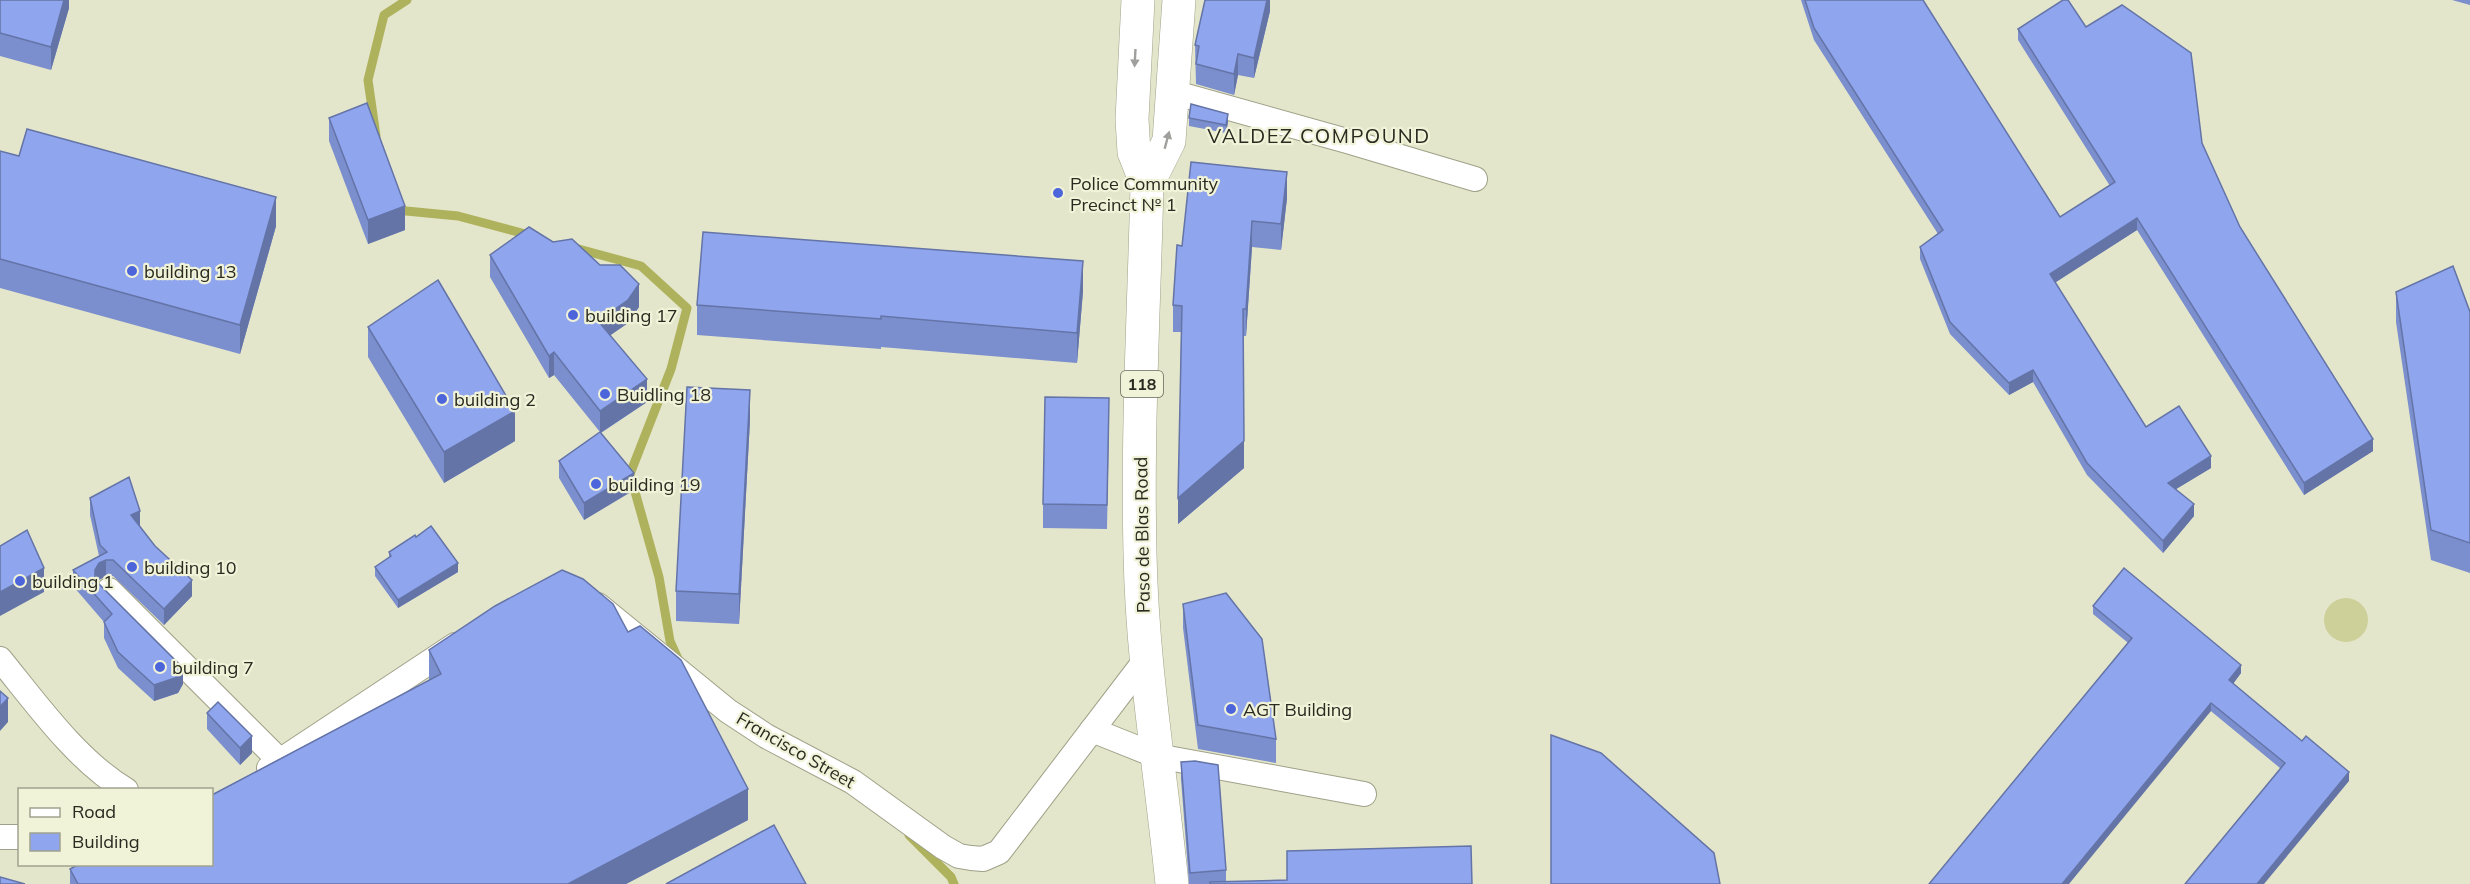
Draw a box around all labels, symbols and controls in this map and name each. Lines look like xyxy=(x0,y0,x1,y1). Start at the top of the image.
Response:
one-way arrow xyxy=(1131,49,1140,68)
district label: VALDEZ COMPOUND xyxy=(1207,123,1431,148)
one-way arrow xyxy=(1163,131,1172,149)
place label: Police Community Precinct № 1 xyxy=(1070,172,1219,216)
marker: Police Community Precinct № 1 xyxy=(1051,186,1065,200)
place label: building 13 xyxy=(144,260,237,283)
marker: building 13 xyxy=(125,264,139,278)
place label: building 17 xyxy=(585,304,678,327)
marker: building 17 xyxy=(566,308,580,322)
road number: 118 xyxy=(1121,371,1163,397)
place label: Buidling 18 xyxy=(617,383,711,406)
marker: Buidling 18 xyxy=(598,387,612,401)
place label: building 2 xyxy=(454,388,536,411)
marker: building 2 xyxy=(435,392,449,406)
street label: Paso de Blas Road xyxy=(1129,457,1155,613)
place label: building 19 xyxy=(608,473,701,496)
marker: building 19 xyxy=(589,477,603,491)
place label: building 10 xyxy=(144,556,237,579)
marker: building 10 xyxy=(125,560,139,574)
place label: building 1 xyxy=(32,570,114,593)
marker: building 1 xyxy=(13,574,27,588)
place label: building 7 xyxy=(172,656,254,679)
marker: building 7 xyxy=(153,660,167,674)
place label: AGT Building xyxy=(1243,698,1352,721)
marker: AGT Building xyxy=(1224,702,1238,716)
street label: Francisco Street xyxy=(733,707,859,793)
legend xyxy=(18,788,213,866)
text: Road xyxy=(72,800,116,823)
text: Building xyxy=(72,830,140,853)

